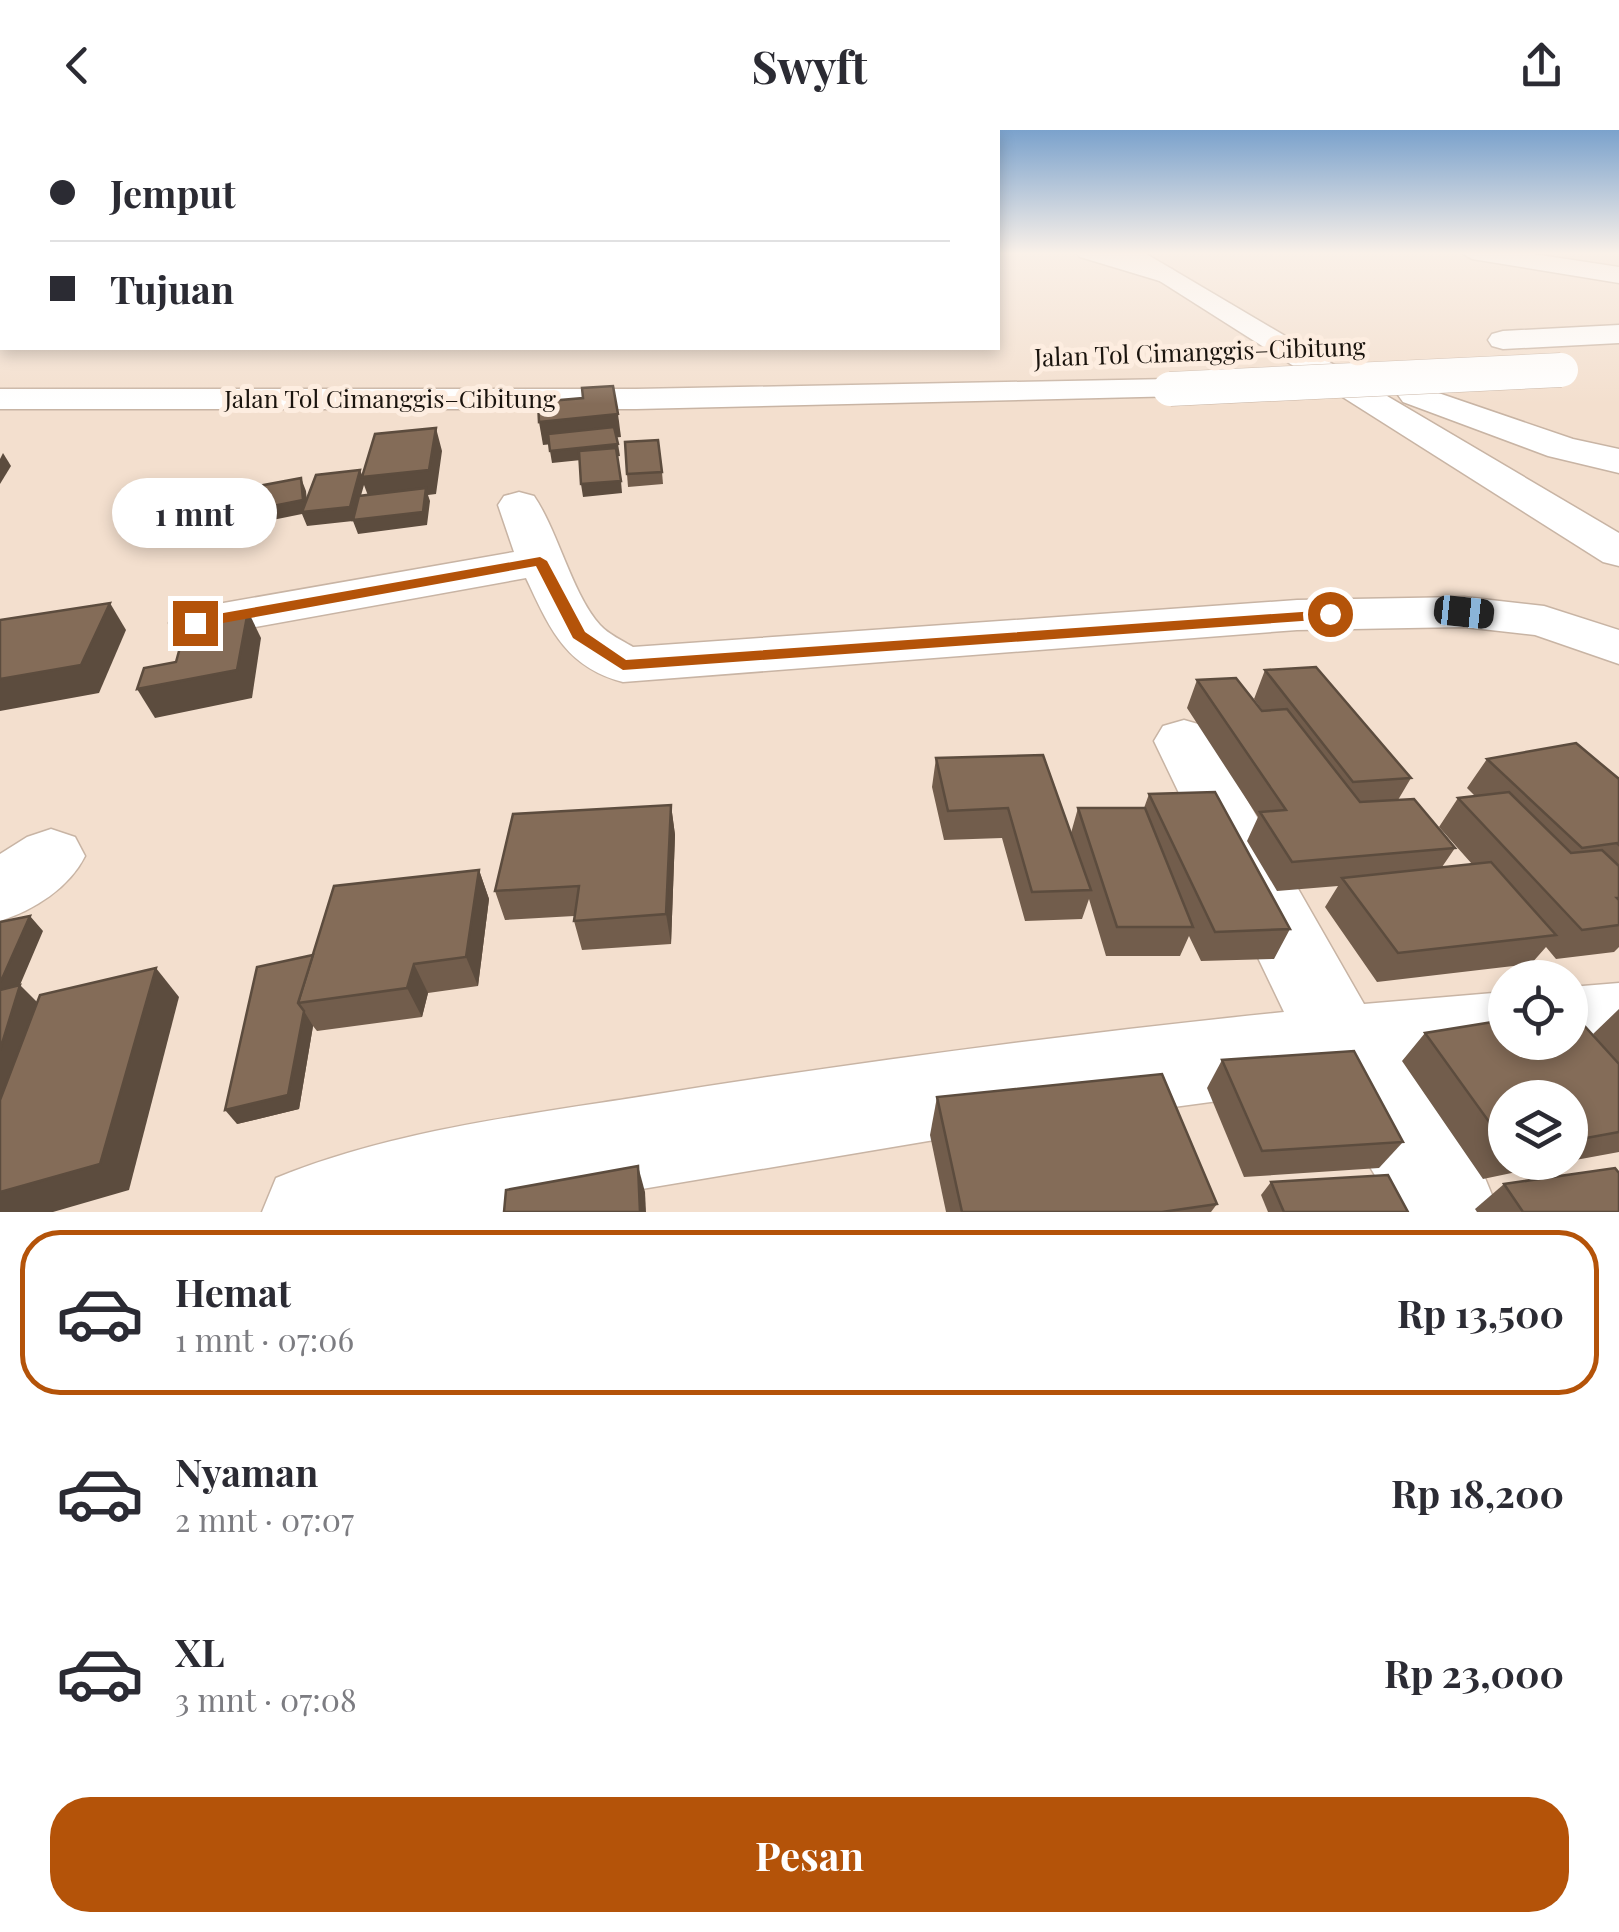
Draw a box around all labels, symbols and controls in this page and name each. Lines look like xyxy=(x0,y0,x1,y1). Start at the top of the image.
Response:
text: Swyft xyxy=(752,35,867,95)
icon: back xyxy=(50,38,105,93)
icon: share xyxy=(1514,38,1569,93)
text: Jemput xyxy=(110,167,236,218)
text: Tujuan xyxy=(110,263,234,314)
street label: Jalan Tol Cimanggis–Cibitung xyxy=(1033,328,1367,373)
street label: Jalan Tol Cimanggis–Cibitung xyxy=(223,381,557,414)
callout: 1 mnt xyxy=(112,478,278,548)
text: 1 mnt xyxy=(155,491,234,534)
route start xyxy=(1308,592,1353,637)
car xyxy=(1433,594,1495,630)
route end xyxy=(173,601,218,646)
map controls xyxy=(1488,960,1588,1180)
button: locate xyxy=(1488,960,1588,1060)
button: layers xyxy=(1488,1080,1588,1180)
text: Hemat xyxy=(175,1266,291,1317)
icon: car xyxy=(55,1268,145,1358)
text: Rp 13,500 xyxy=(1397,1287,1564,1338)
text: 1 mnt · 07:06 xyxy=(175,1317,354,1360)
text: Nyaman xyxy=(175,1446,318,1497)
icon: car xyxy=(55,1448,145,1538)
text: Rp 18,200 xyxy=(1391,1467,1564,1518)
text: 2 mnt · 07:07 xyxy=(175,1497,354,1540)
text: XL xyxy=(175,1626,224,1677)
icon: car xyxy=(55,1628,145,1718)
text: Rp 23,000 xyxy=(1384,1647,1564,1698)
text: 3 mnt · 07:08 xyxy=(175,1677,357,1720)
button: Pesan xyxy=(50,1797,1569,1912)

